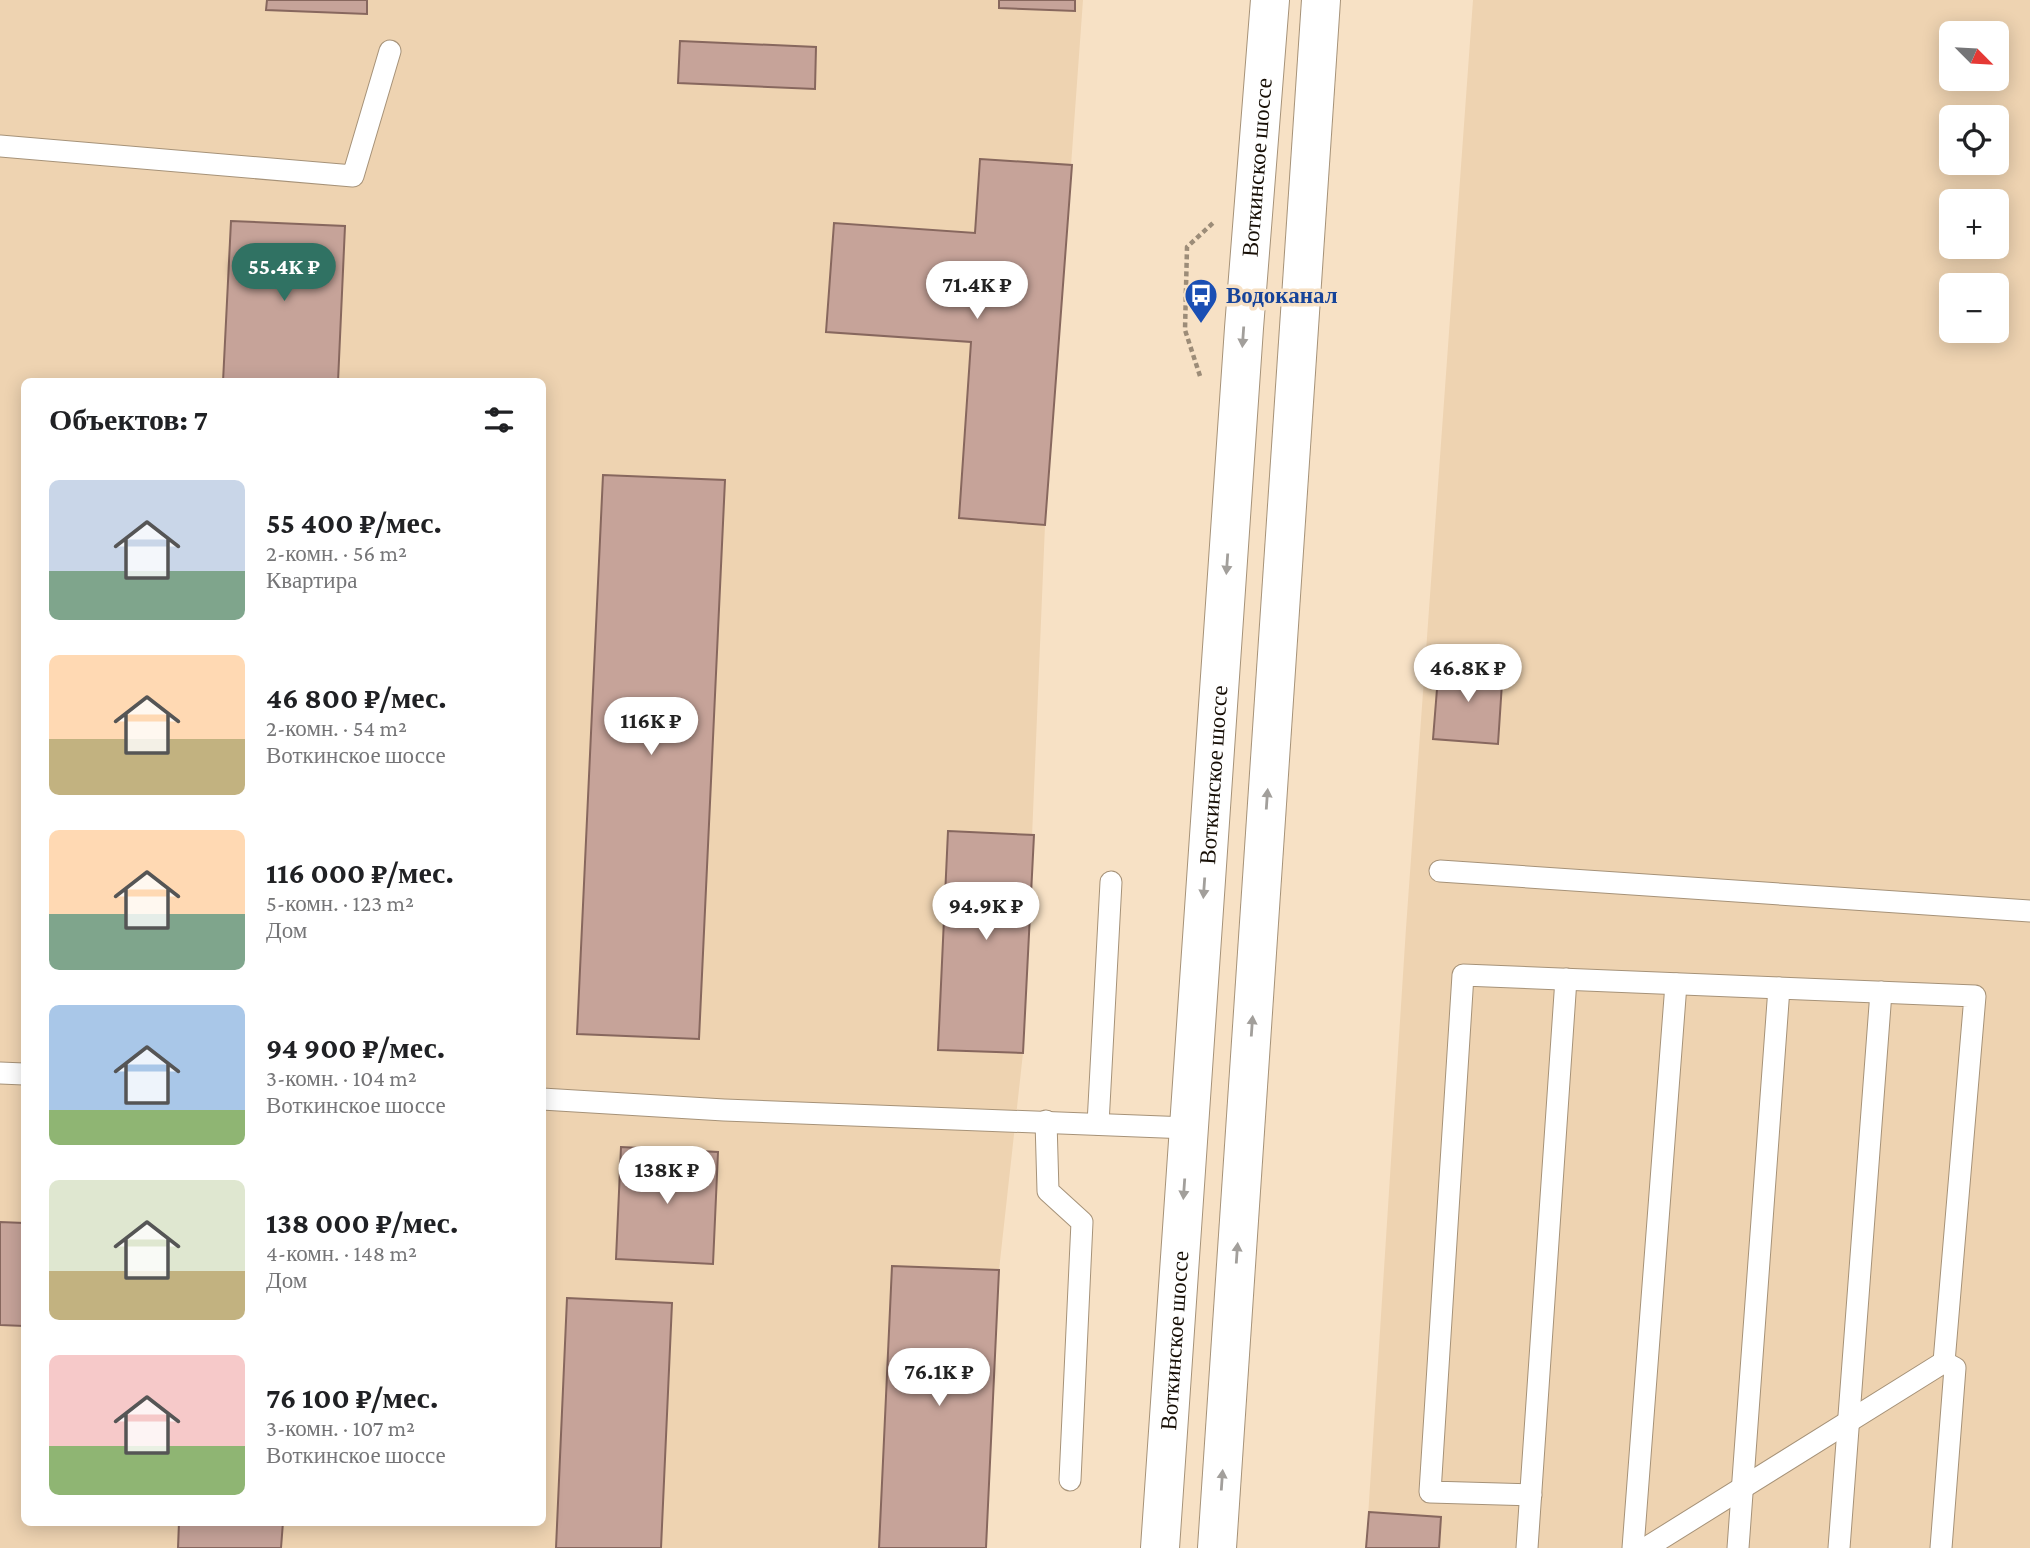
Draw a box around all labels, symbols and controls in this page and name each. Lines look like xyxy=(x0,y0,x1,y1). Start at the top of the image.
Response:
north arrow xyxy=(1939,21,2009,91)
map controls xyxy=(1939,21,2009,343)
street label: Воткинское шоссе xyxy=(1237,77,1277,258)
button: locate xyxy=(1939,105,2009,175)
button: + xyxy=(1939,189,2009,259)
pin: 55.4K ₽ xyxy=(219,244,349,303)
text: 55.4K ₽ xyxy=(248,253,320,279)
pin: 71.4K ₽ xyxy=(912,262,1042,321)
text: 71.4K ₽ xyxy=(942,271,1012,297)
button: − xyxy=(1939,273,2009,343)
bus stop icon: Водоканал xyxy=(1182,276,1220,325)
place label: Водоканал xyxy=(1226,282,1338,308)
one-way arrow xyxy=(1237,326,1248,348)
icon: filters xyxy=(480,401,518,439)
text: Объектов: 7 xyxy=(49,403,208,436)
text: 55 400 ₽/мес. xyxy=(266,506,442,539)
icon: home xyxy=(105,508,189,592)
text: 2-комн. · 56 m² xyxy=(266,540,407,566)
one-way arrow xyxy=(1221,553,1232,575)
text: Квартира xyxy=(266,567,357,593)
pin: 46.8K ₽ xyxy=(1403,644,1533,704)
text: 46.8K ₽ xyxy=(1430,654,1506,680)
text: 46 800 ₽/мес. xyxy=(266,681,447,714)
icon: home xyxy=(105,683,189,767)
street label: Воткинское шоссе xyxy=(1194,684,1232,865)
pin: 116K ₽ xyxy=(594,698,708,757)
text: 116K ₽ xyxy=(620,707,682,733)
text: 2-комн. · 54 m² xyxy=(266,715,407,741)
text: Воткинское шоссе xyxy=(266,742,446,768)
one-way arrow xyxy=(1262,788,1273,810)
text: 116 000 ₽/мес. xyxy=(266,856,454,889)
icon: home xyxy=(105,858,189,942)
one-way arrow xyxy=(1199,878,1210,900)
pin: 94.9K ₽ xyxy=(921,883,1051,942)
text: 5-комн. · 123 m² xyxy=(266,890,414,916)
text: 94.9K ₽ xyxy=(948,892,1024,918)
text: Дом xyxy=(266,917,307,943)
one-way arrow xyxy=(1247,1015,1258,1037)
text: 94 900 ₽/мес. xyxy=(266,1031,445,1064)
icon: home xyxy=(105,1033,189,1117)
text: 3-комн. · 104 m² xyxy=(266,1065,417,1091)
text: Воткинское шоссе xyxy=(266,1092,446,1118)
pin: 138K ₽ xyxy=(610,1146,724,1206)
text: 138K ₽ xyxy=(634,1156,700,1182)
one-way arrow xyxy=(1178,1178,1189,1200)
text: 138 000 ₽/мес. xyxy=(266,1206,458,1239)
icon: home xyxy=(105,1208,189,1292)
text: 4-комн. · 148 m² xyxy=(266,1240,417,1266)
one-way arrow xyxy=(1232,1242,1243,1264)
street label: Воткинское шоссе xyxy=(1155,1250,1193,1431)
text: Дом xyxy=(266,1267,307,1293)
pin: 76.1K ₽ xyxy=(874,1348,1004,1408)
text: 76.1K ₽ xyxy=(904,1358,974,1384)
text: 76 100 ₽/мес. xyxy=(266,1381,438,1414)
icon: home xyxy=(105,1383,189,1467)
text: 3-комн. · 107 m² xyxy=(266,1415,415,1441)
text: Воткинское шоссе xyxy=(266,1442,446,1468)
one-way arrow xyxy=(1217,1469,1228,1491)

